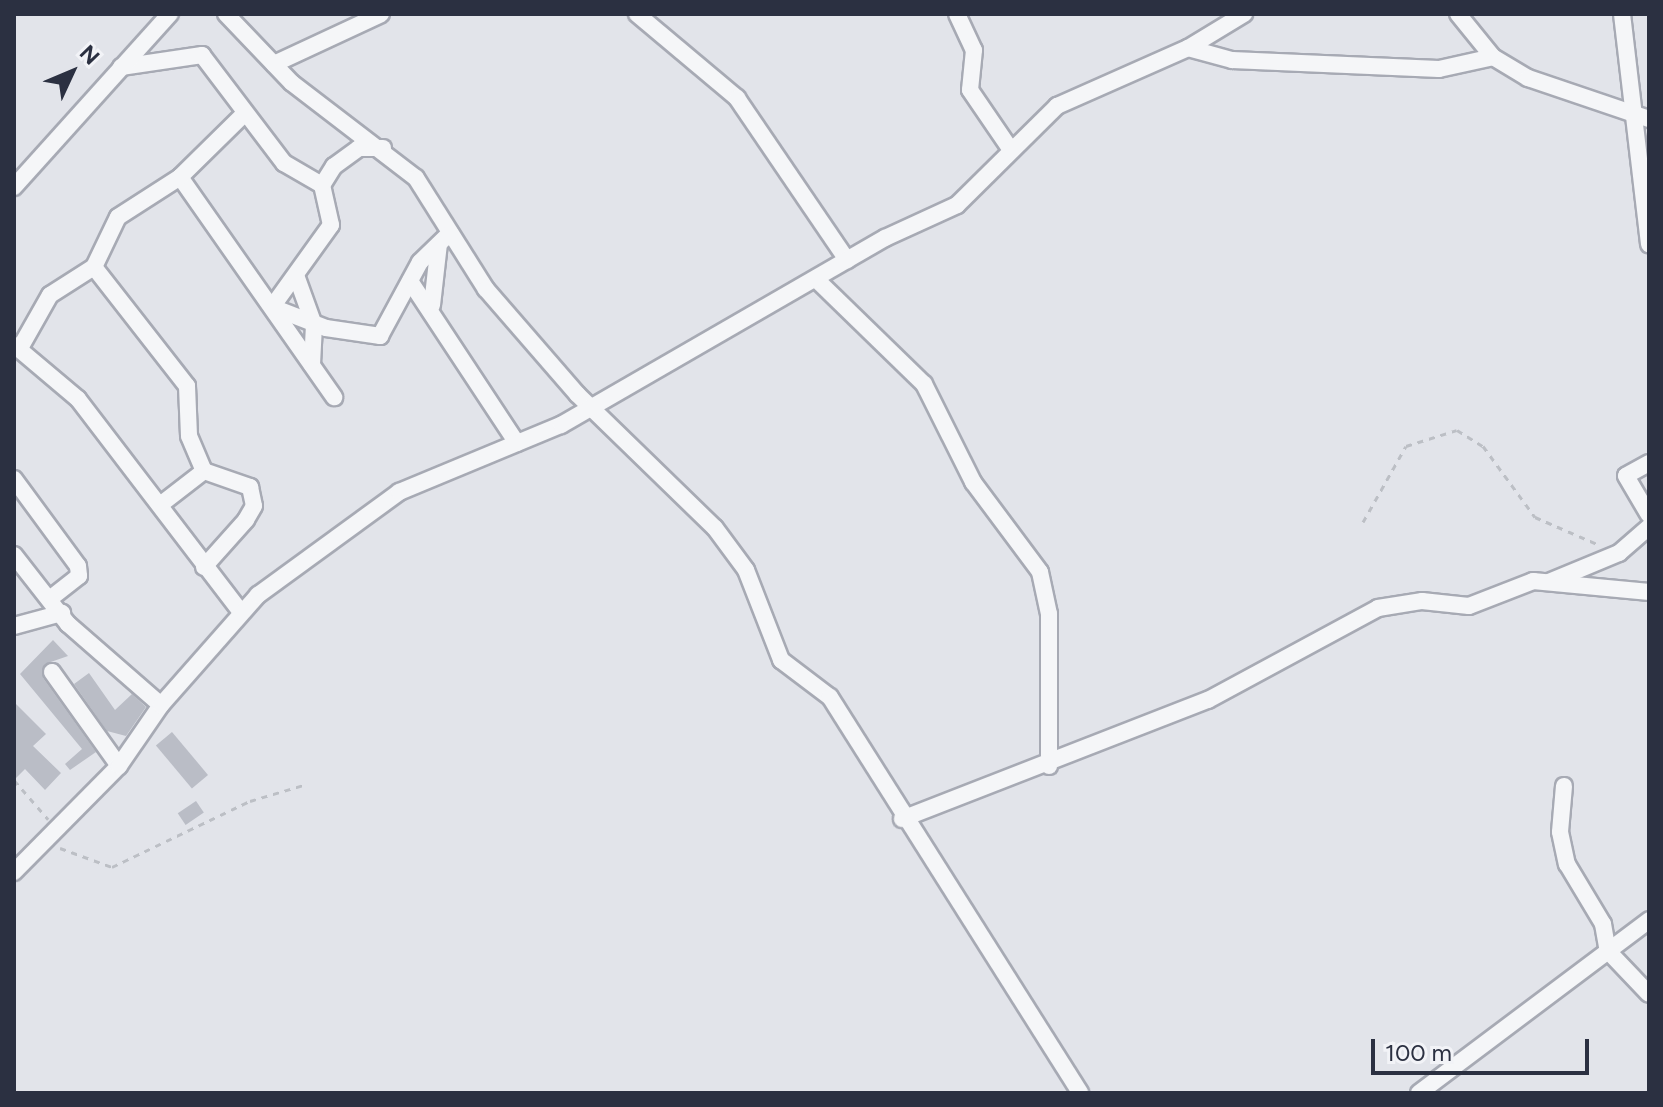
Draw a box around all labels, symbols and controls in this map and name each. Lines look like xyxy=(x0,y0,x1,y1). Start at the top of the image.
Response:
north arrow xyxy=(32,32,112,112)
text: N xyxy=(74,39,105,70)
scale bar xyxy=(1375,1023,1593,1073)
text: 100 m xyxy=(1385,1038,1452,1067)

